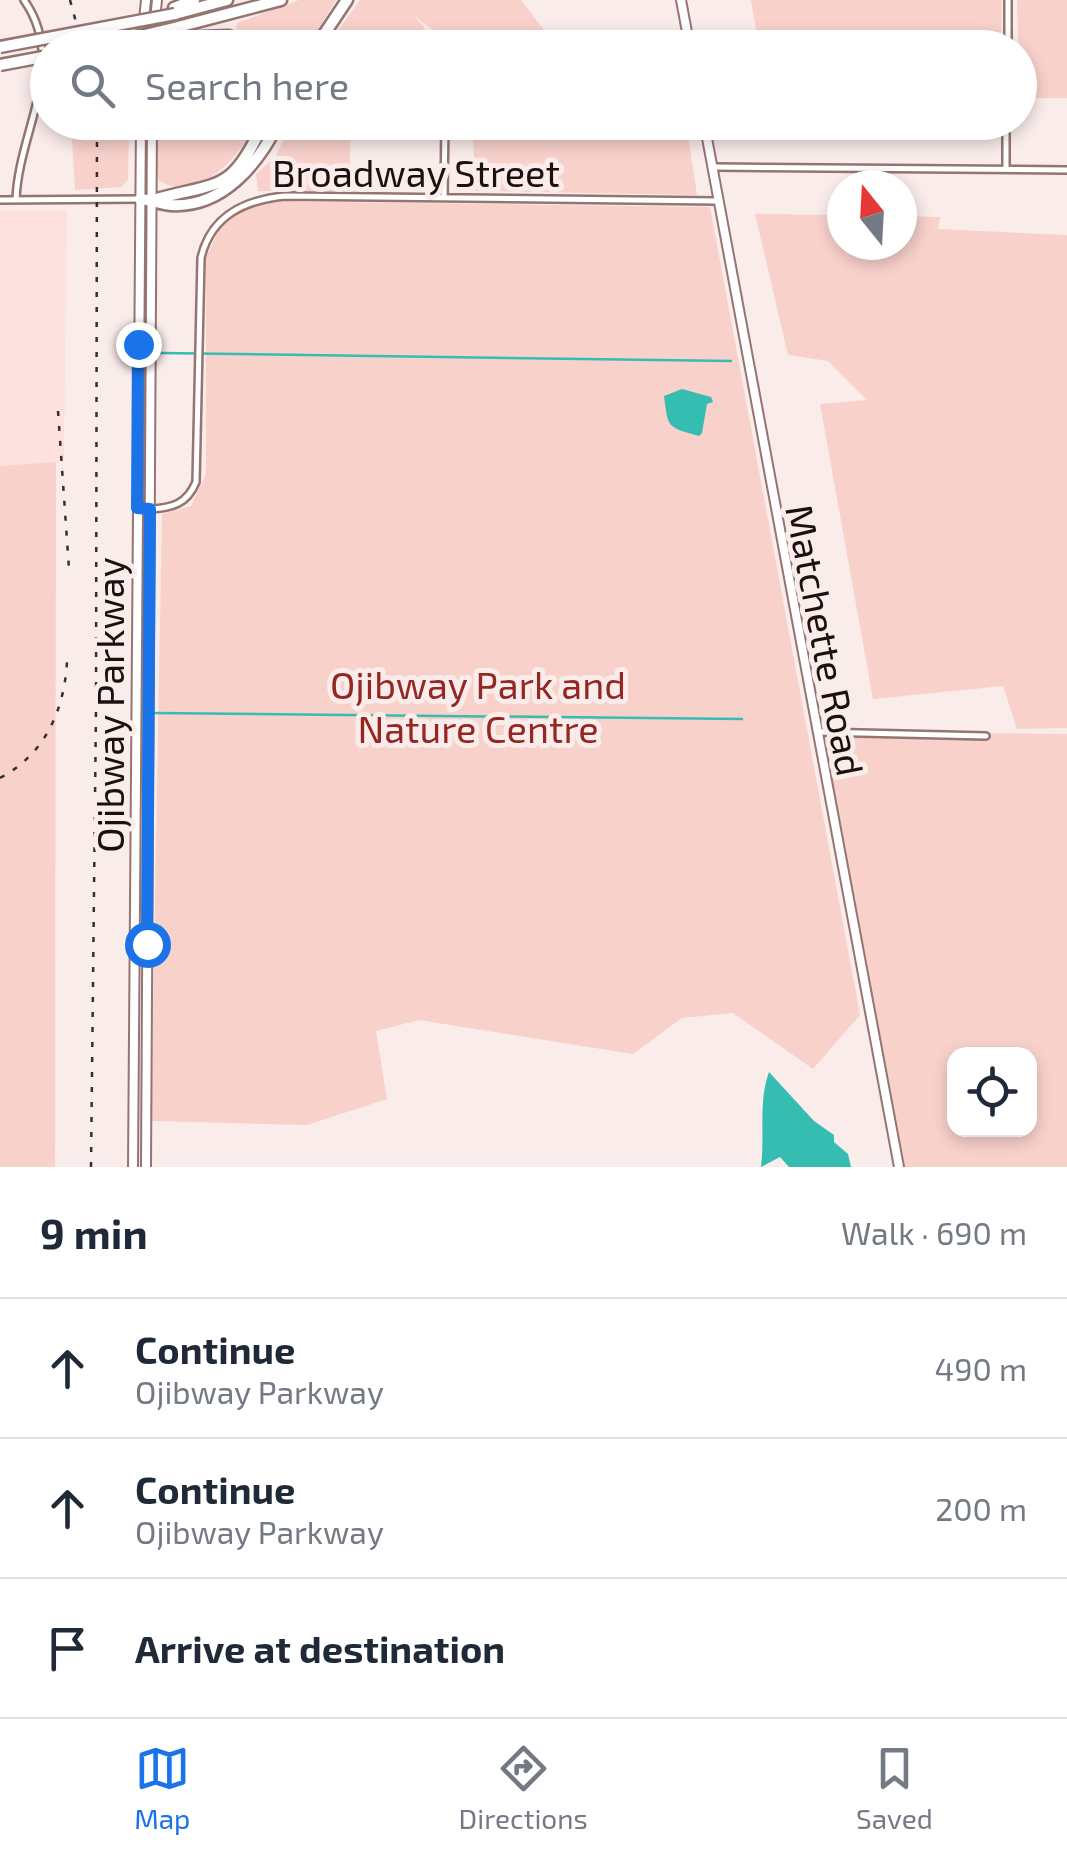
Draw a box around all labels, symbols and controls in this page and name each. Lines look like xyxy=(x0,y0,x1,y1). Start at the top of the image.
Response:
search box xyxy=(30,30,1037,140)
icon: search xyxy=(65,58,120,113)
text: Search here xyxy=(145,62,349,108)
street label: Broadway Street xyxy=(272,149,560,195)
north arrow xyxy=(827,170,917,260)
route end xyxy=(116,322,162,368)
street label: Matchette Road xyxy=(777,501,875,779)
street label: Ojibway Parkway xyxy=(86,557,132,853)
park label: Ojibway Park and Nature Centre xyxy=(330,661,626,751)
route start xyxy=(125,922,171,968)
map controls xyxy=(947,1047,1037,1137)
button: locate xyxy=(947,1047,1037,1137)
text: 9 min xyxy=(40,1207,148,1257)
text: Walk · 690 m xyxy=(841,1213,1027,1251)
text: Continue xyxy=(135,1326,295,1372)
icon: ahead xyxy=(40,1341,95,1396)
text: 490 m xyxy=(935,1349,1027,1387)
text: Ojibway Parkway xyxy=(135,1372,384,1410)
text: Continue xyxy=(135,1466,295,1512)
icon: ahead xyxy=(40,1481,95,1536)
text: 200 m xyxy=(935,1489,1027,1527)
text: Ojibway Parkway xyxy=(135,1512,384,1550)
icon: arrive xyxy=(40,1621,95,1676)
text: Arrive at destination xyxy=(135,1625,505,1671)
tab: Map xyxy=(134,1741,190,1835)
tab: Directions xyxy=(459,1741,588,1835)
tab: Saved xyxy=(856,1741,933,1835)

